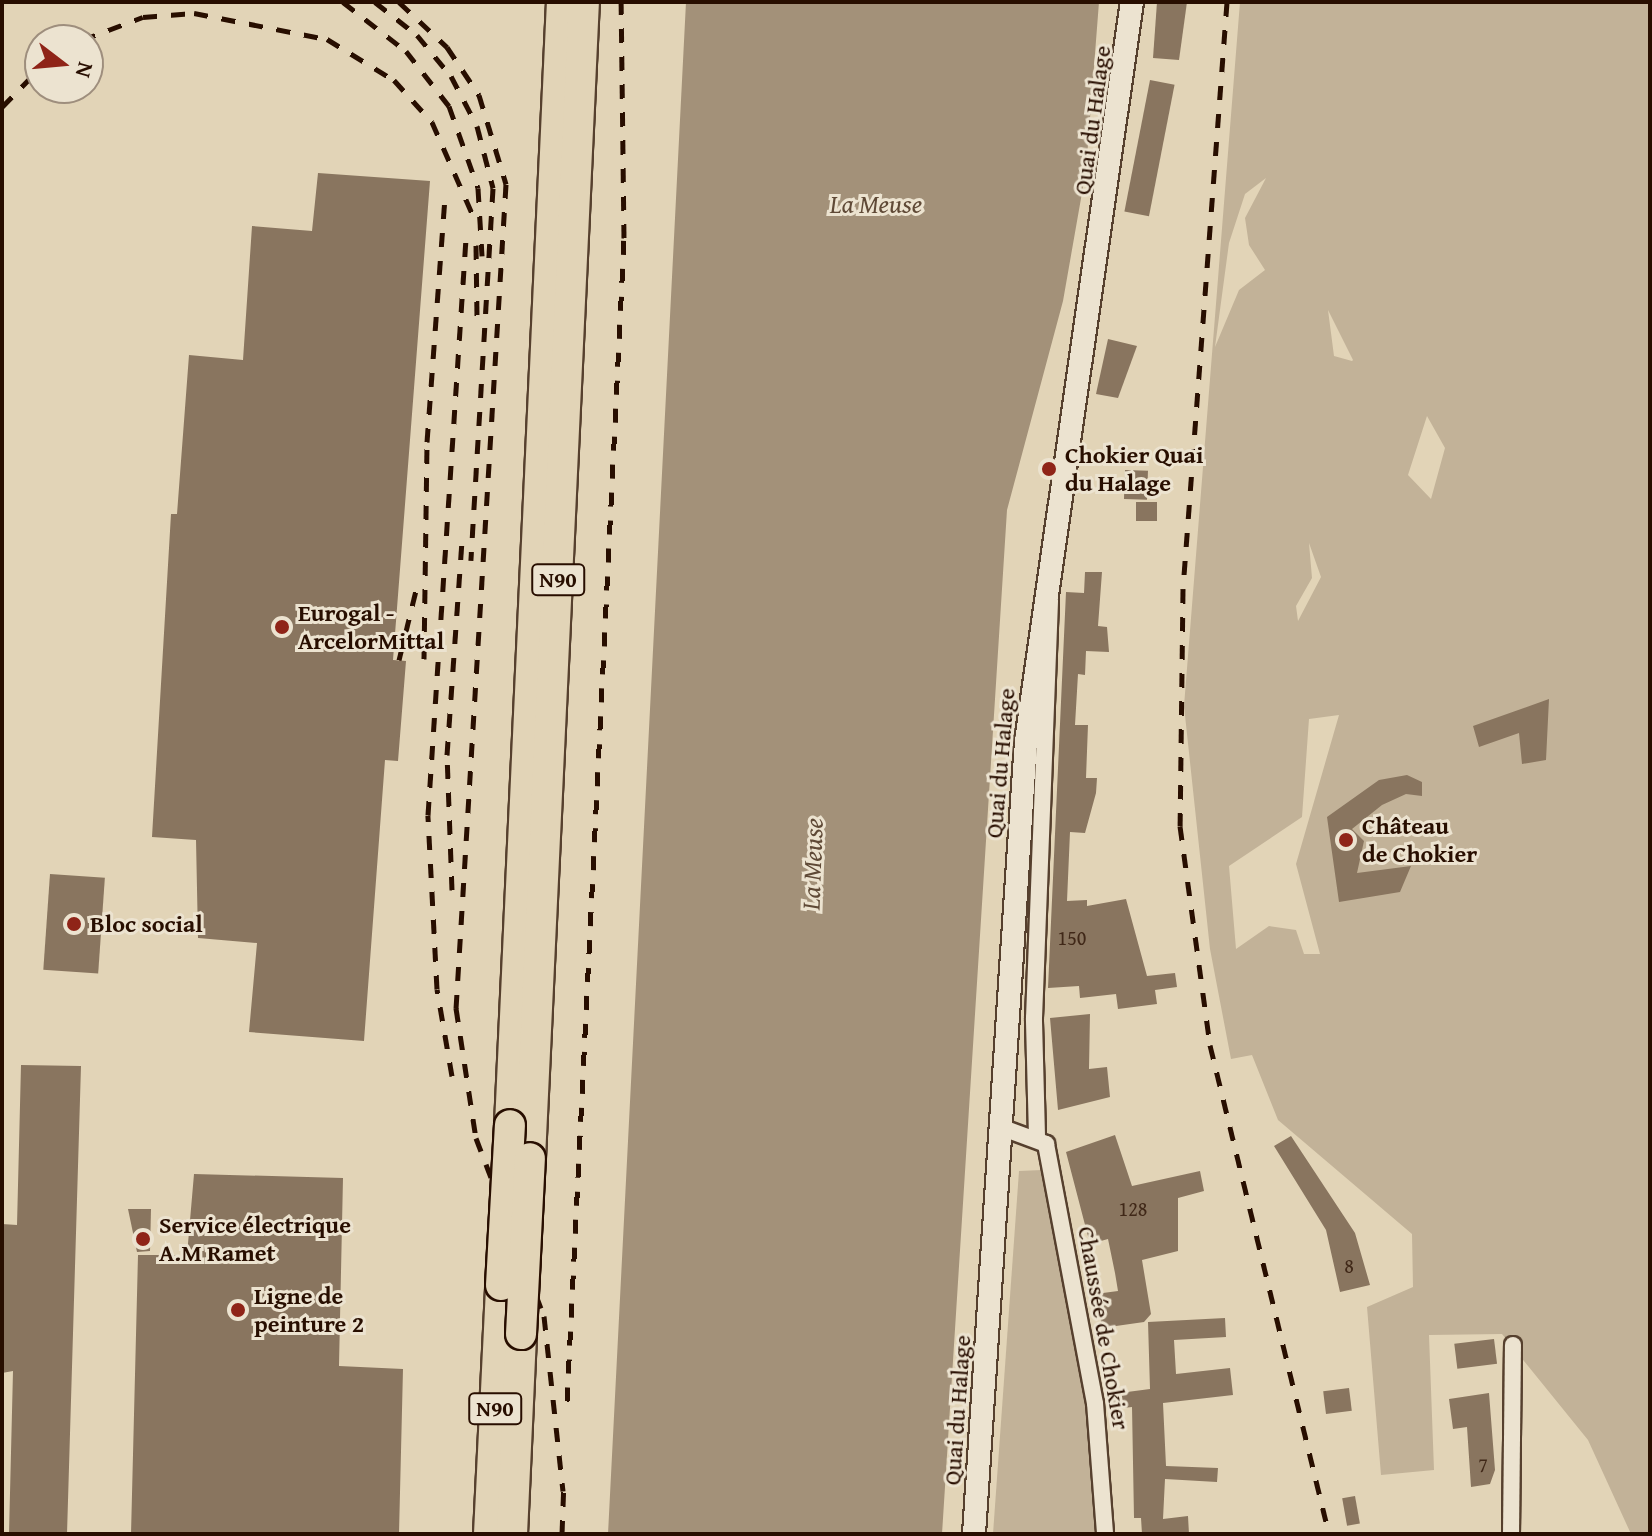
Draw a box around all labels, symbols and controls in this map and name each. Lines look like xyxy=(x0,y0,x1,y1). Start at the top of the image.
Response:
north arrow xyxy=(24,24,104,104)
street label: Quai du Halage xyxy=(1067,43,1117,197)
text: N xyxy=(68,59,103,82)
water label: La Meuse xyxy=(830,188,922,220)
place label: Chokier Quai du Halage xyxy=(1065,441,1203,497)
marker: Chokier Quai du Halage xyxy=(1040,460,1058,478)
road number: N90 xyxy=(530,562,586,598)
place label: Eurogal - ArcelorMittal xyxy=(298,599,444,655)
marker: Eurogal - ArcelorMittal xyxy=(273,618,291,636)
street label: Quai du Halage xyxy=(979,687,1021,839)
place label: Château de Chokier xyxy=(1362,812,1477,868)
water label: La Meuse xyxy=(795,817,829,911)
marker: Château de Chokier xyxy=(1337,831,1355,849)
place label: Bloc social xyxy=(90,910,203,938)
marker: Bloc social xyxy=(65,915,83,933)
house number: 150 xyxy=(1058,925,1086,949)
house number: 128 xyxy=(1119,1196,1147,1220)
place label: Service électrique A.M Ramet xyxy=(159,1211,351,1267)
street label: Chaussée de Chokier xyxy=(1072,1224,1136,1432)
marker: Service électrique A.M Ramet xyxy=(134,1230,152,1248)
house number: 8 xyxy=(1344,1253,1354,1277)
place label: Ligne de peinture 2 xyxy=(254,1282,364,1338)
marker: Ligne de peinture 2 xyxy=(229,1301,247,1319)
street label: Quai du Halage xyxy=(937,1334,977,1486)
road number: N90 xyxy=(467,1391,523,1427)
house number: 7 xyxy=(1478,1452,1488,1476)

